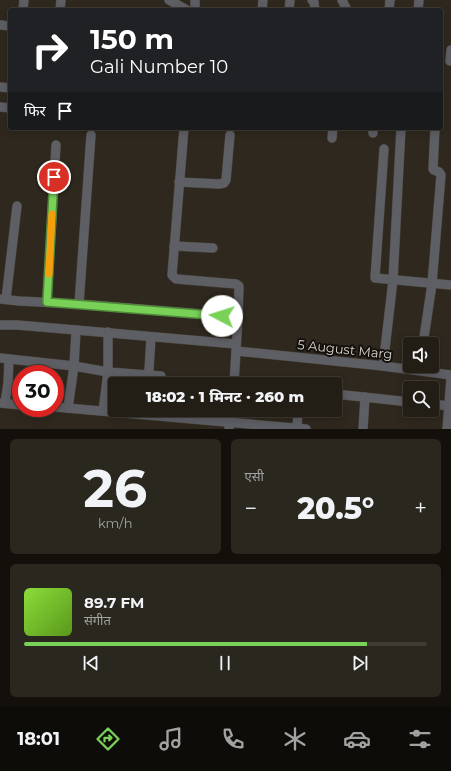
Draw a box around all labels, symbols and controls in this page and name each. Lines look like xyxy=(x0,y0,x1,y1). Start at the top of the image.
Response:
text: 150 m xyxy=(90,22,174,56)
icon: right xyxy=(24,24,76,76)
text: Gali Number 10 xyxy=(90,56,228,78)
icon: arrive xyxy=(54,100,76,122)
text: फिर xyxy=(24,101,46,120)
pin xyxy=(37,160,71,194)
icon: arrive xyxy=(43,166,65,188)
position arrow xyxy=(201,295,243,337)
street label: 5 August Marg xyxy=(297,336,393,362)
map controls xyxy=(403,337,439,417)
button: sound xyxy=(403,337,439,373)
speed limit sign: 30 xyxy=(12,365,64,417)
button: search xyxy=(403,381,439,417)
text: 18:02 · 1 मिनट · 260 m xyxy=(146,387,304,406)
text: 26 xyxy=(83,457,147,520)
text: एसी xyxy=(245,468,264,484)
text: 20.5° xyxy=(297,490,374,527)
text: − xyxy=(245,495,257,522)
text: + xyxy=(414,495,427,522)
text: km/h xyxy=(98,515,133,531)
text: 89.7 FM xyxy=(84,593,144,612)
text: संगीत xyxy=(84,612,111,628)
icon: previous xyxy=(80,652,102,674)
icon: pause xyxy=(214,652,236,674)
icon: next xyxy=(349,652,371,674)
icon: directions xyxy=(94,725,122,753)
icon: music xyxy=(157,725,185,753)
icon: phone xyxy=(219,725,247,753)
icon: climate xyxy=(281,725,309,753)
icon: car xyxy=(343,725,371,753)
icon: filters xyxy=(406,725,434,753)
text: 18:01 xyxy=(17,728,60,750)

